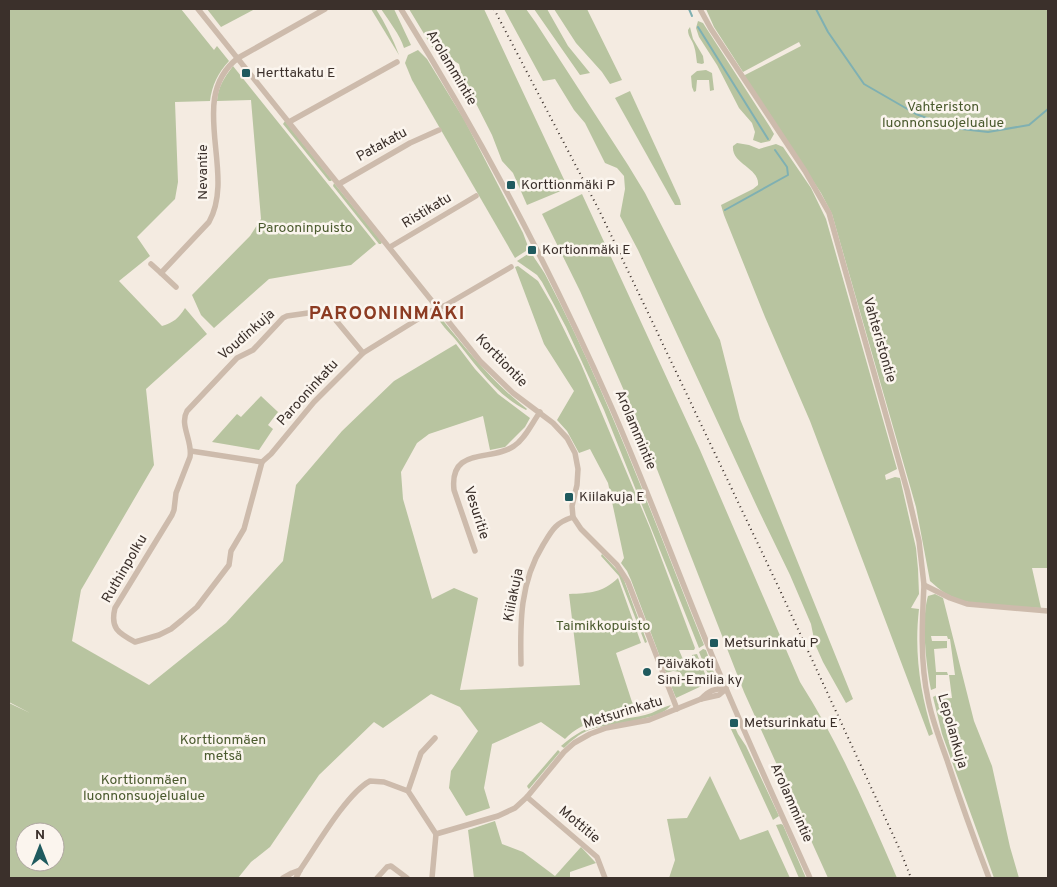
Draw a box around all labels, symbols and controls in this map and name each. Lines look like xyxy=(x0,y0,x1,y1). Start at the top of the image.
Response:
street label: Arolammintie xyxy=(422,27,480,109)
place label: Herttakatu E xyxy=(256,65,336,82)
marker: Herttakatu E xyxy=(240,67,252,79)
park label: Vahteriston luonnonsuojelualue xyxy=(882,99,1004,132)
street label: Patakatu xyxy=(354,124,410,166)
street label: Nevantie xyxy=(195,144,212,200)
place label: Korttionmäki P xyxy=(521,177,615,194)
marker: Korttionmäki P xyxy=(505,179,517,191)
street label: Ristikatu xyxy=(399,190,455,232)
park label: Parooninpuisto xyxy=(257,220,353,237)
place label: Kortionmäki E xyxy=(542,242,631,259)
marker: Kortionmäki E xyxy=(526,244,538,256)
street label: Vahteristontie xyxy=(859,295,899,385)
district label: PAROONINMÄKI xyxy=(309,301,465,326)
street label: Voudinkuja xyxy=(215,306,279,364)
street label: Korttiontie xyxy=(471,331,531,391)
street label: Parooninkatu xyxy=(274,356,342,430)
street label: Arolammintie xyxy=(611,388,659,472)
street label: Vesuritie xyxy=(459,484,493,542)
place label: Kiilakuja E xyxy=(579,489,645,506)
marker: Kiilakuja E xyxy=(563,491,575,503)
street label: Ruthinpolku xyxy=(99,532,151,606)
street label: Kiilakuja xyxy=(501,567,527,623)
park label: Taimikkopuisto xyxy=(556,618,650,635)
place label: Metsurinkatu P xyxy=(724,635,818,652)
marker: Metsurinkatu P xyxy=(708,637,720,649)
place label: Päiväkoti Sini-Emilia ky xyxy=(657,656,742,689)
marker: Päiväkoti Sini-Emilia ky xyxy=(641,666,653,678)
street label: Lepolankuja xyxy=(933,692,971,770)
street label: Metsurinkatu xyxy=(581,693,665,733)
place label: Metsurinkatu E xyxy=(744,715,838,732)
marker: Metsurinkatu E xyxy=(728,717,740,729)
park label: Korttionmäen metsä xyxy=(180,732,266,765)
street label: Arolammintie xyxy=(766,761,816,845)
park label: Korttionmäen luonnonsuojelualue xyxy=(83,772,205,805)
street label: Mottitie xyxy=(555,803,603,847)
north arrow xyxy=(15,822,65,872)
text: N xyxy=(35,827,45,844)

